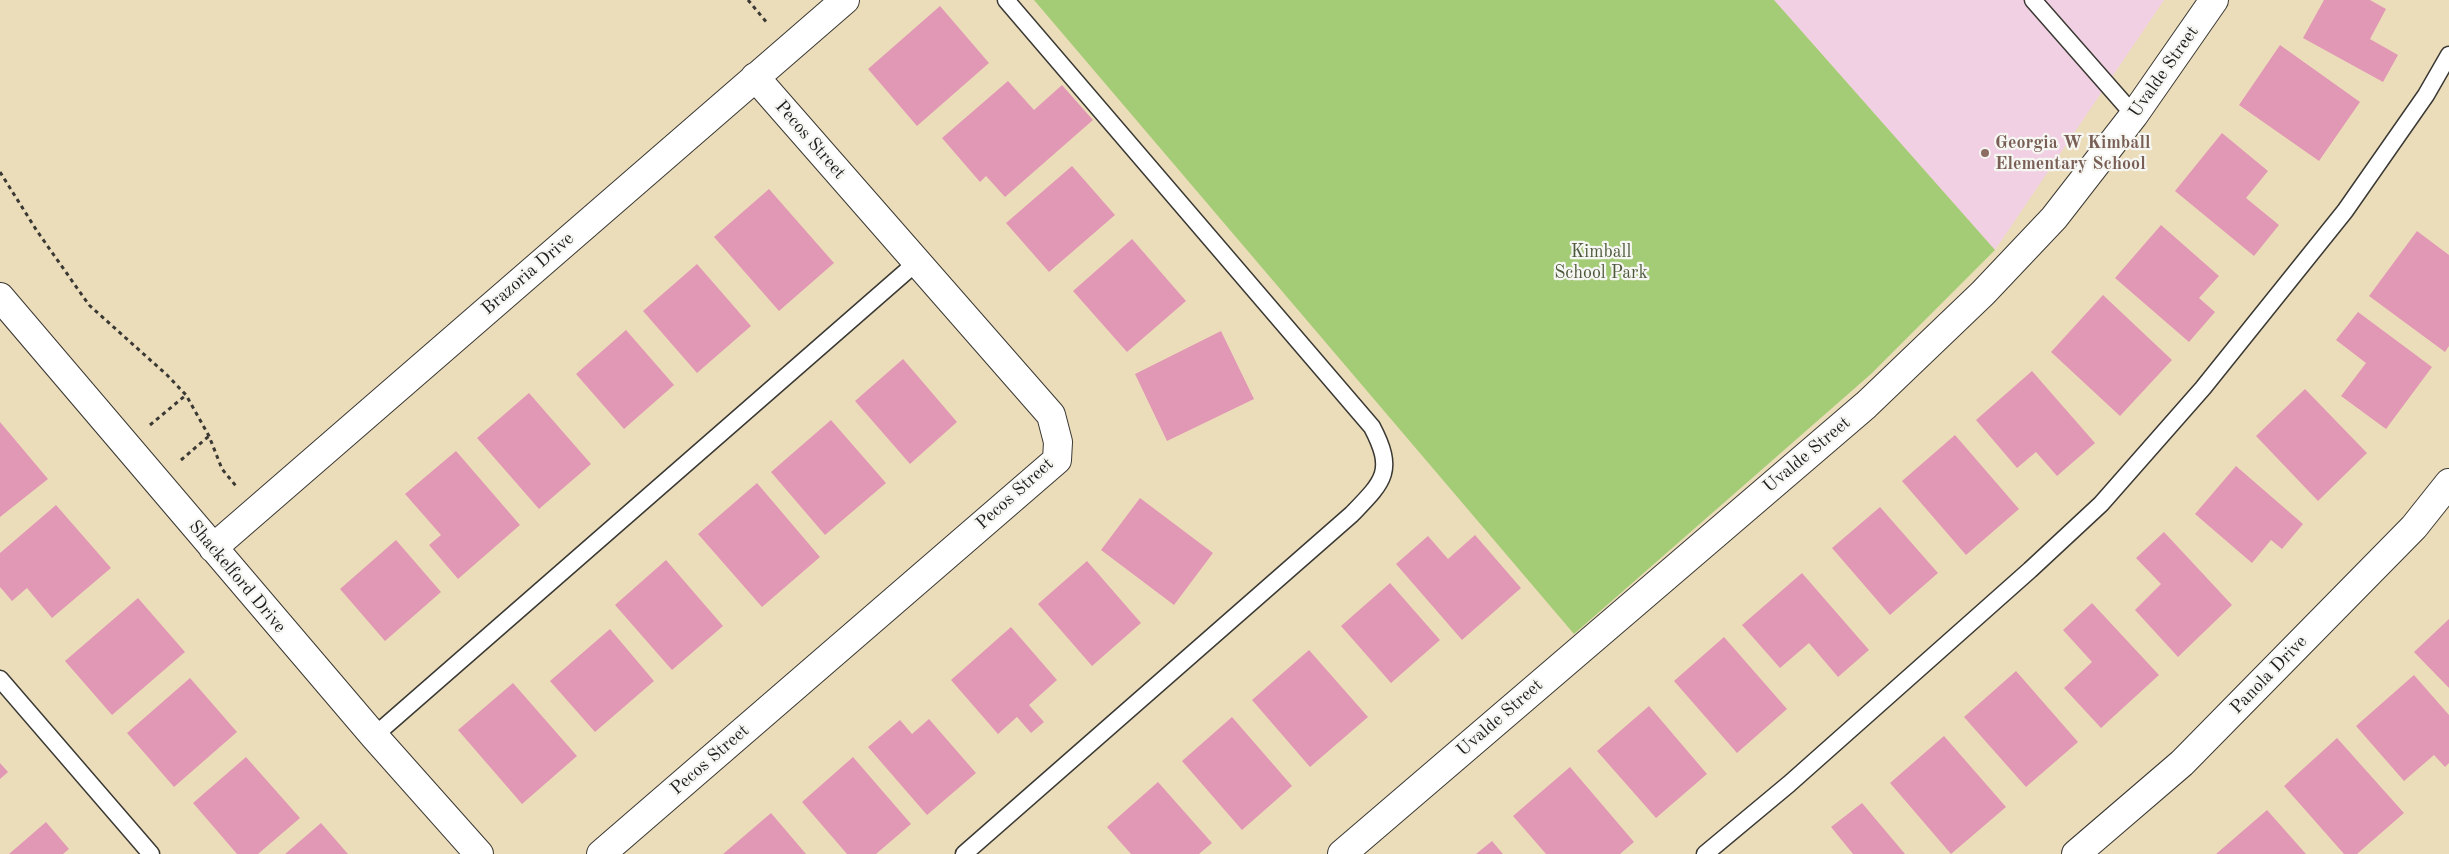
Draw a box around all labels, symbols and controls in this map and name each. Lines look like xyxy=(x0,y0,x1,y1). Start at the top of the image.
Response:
street label: Uvalde Street xyxy=(2124,22,2204,122)
street label: Pecos Street xyxy=(770,96,850,184)
place label: Georgia W Kimball Elementary School xyxy=(1995,132,2151,174)
marker: Georgia W Kimball Elementary School xyxy=(1979,147,1991,159)
street label: Brazoria Drive xyxy=(478,228,578,320)
park label: Kimball School Park xyxy=(1554,241,1648,284)
street label: Uvalde Street xyxy=(1759,412,1855,498)
street label: Pecos Street xyxy=(972,454,1058,534)
street label: Shackelford Drive xyxy=(184,516,290,638)
street label: Panola Drive xyxy=(2226,631,2312,719)
street label: Uvalde Street xyxy=(1452,675,1548,761)
street label: Pecos Street xyxy=(666,720,754,800)

